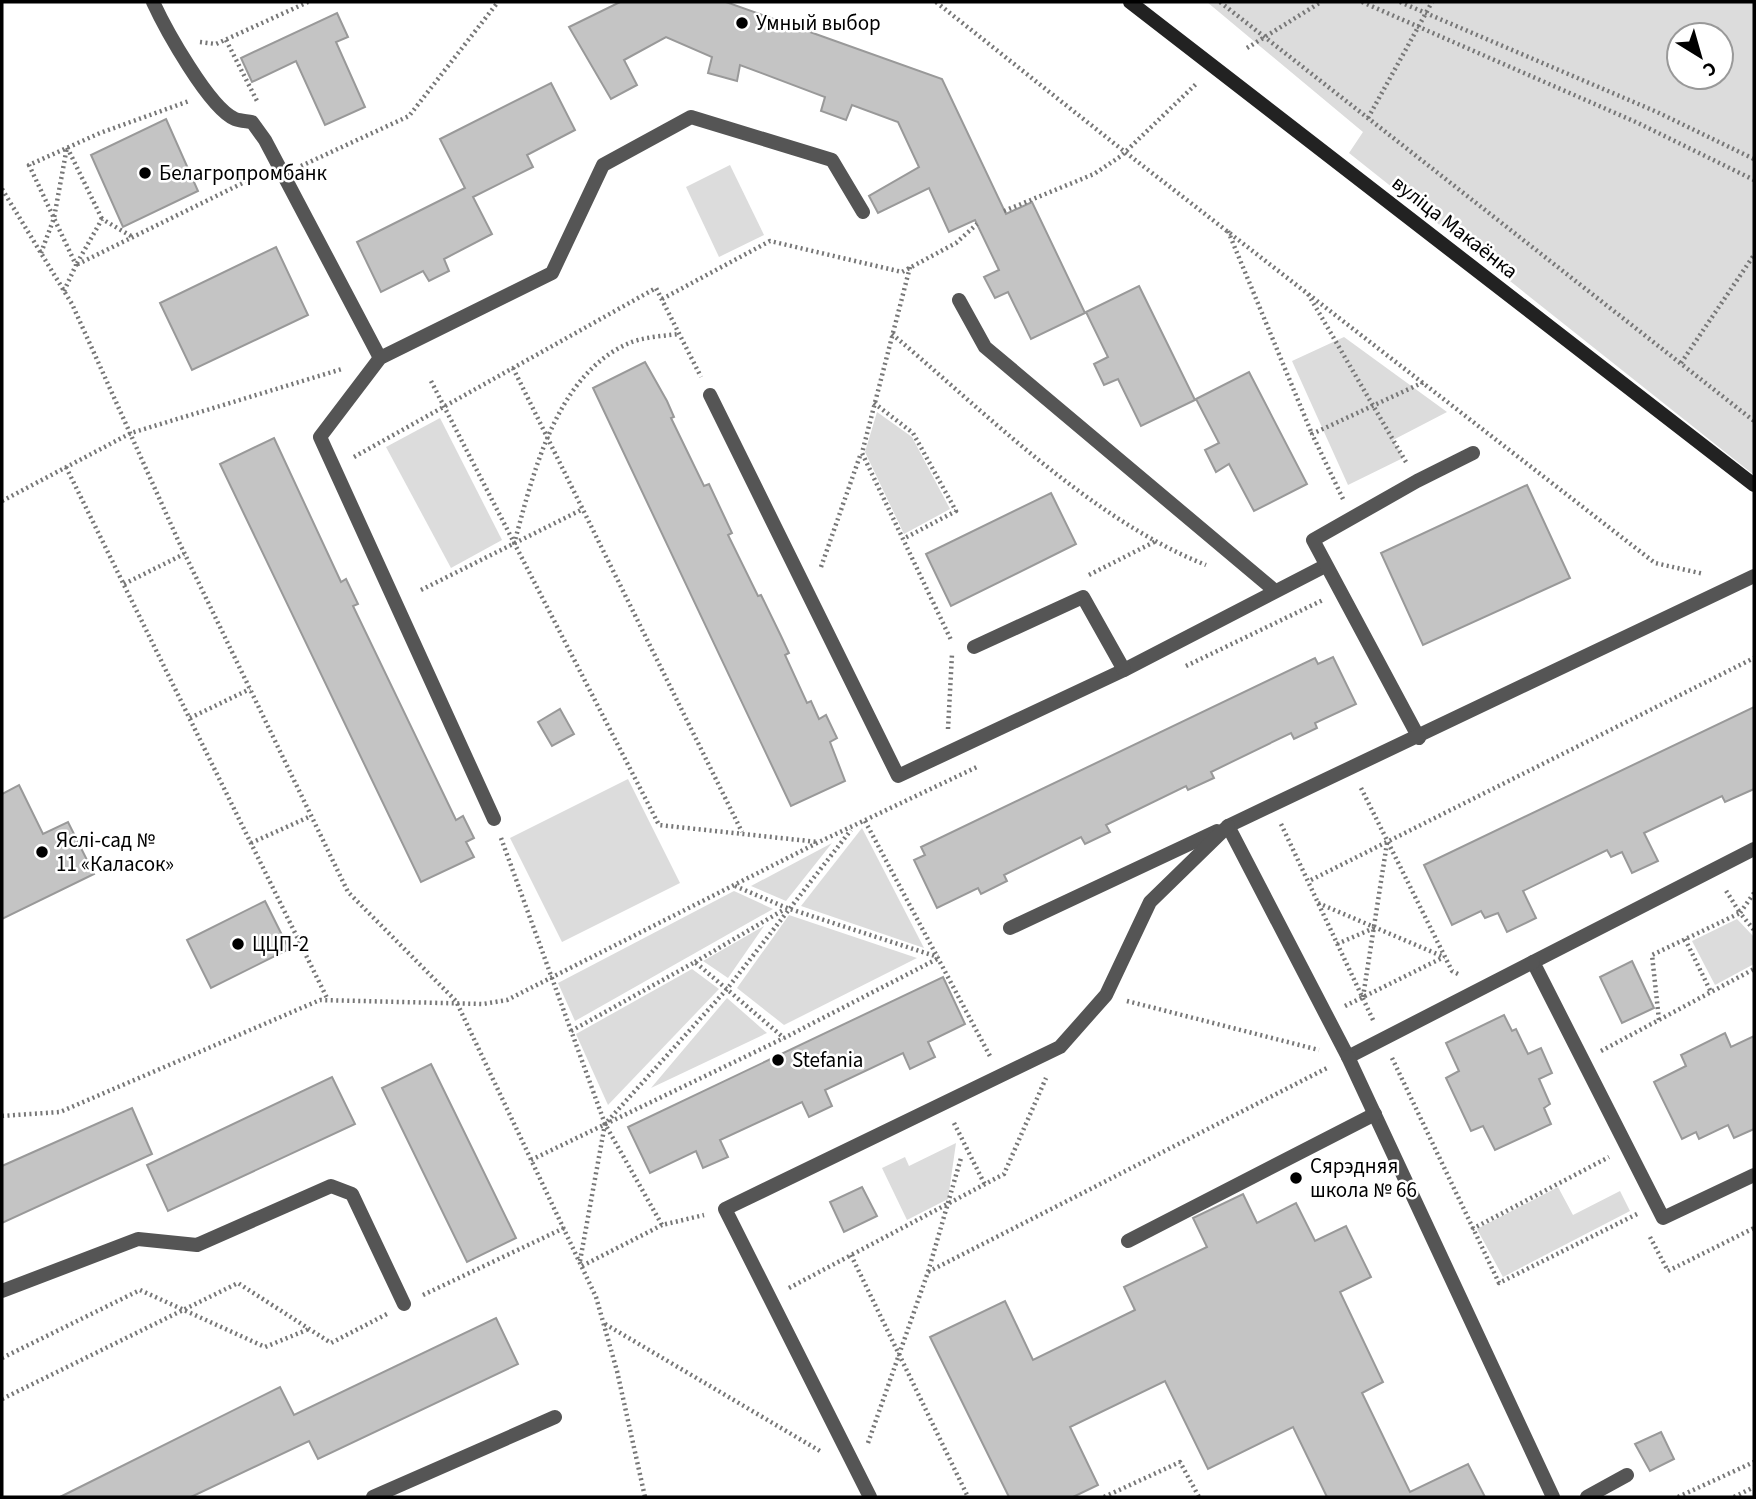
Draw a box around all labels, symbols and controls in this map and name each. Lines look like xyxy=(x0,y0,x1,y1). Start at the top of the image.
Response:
place label: Умный выбор xyxy=(756,8,881,38)
marker: Умный выбор xyxy=(734,15,750,31)
north arrow xyxy=(1665,21,1735,91)
text: С xyxy=(1697,54,1722,82)
place label: Белагропромбанк xyxy=(159,158,328,188)
marker: Белагропромбанк xyxy=(137,165,153,181)
street label: вуліца Макаёнка xyxy=(1386,168,1524,286)
place label: Яслі-сад № 11 «Каласок» xyxy=(56,825,174,879)
marker: Яслі-сад № 11 «Каласок» xyxy=(34,844,50,860)
place label: ЦЦП-2 xyxy=(252,929,309,959)
marker: ЦЦП-2 xyxy=(230,936,246,952)
place label: Stefania xyxy=(792,1045,863,1075)
marker: Stefania xyxy=(770,1052,786,1068)
place label: Сярэдняя школа № 66 xyxy=(1310,1151,1417,1205)
marker: Сярэдняя школа № 66 xyxy=(1288,1170,1304,1186)

